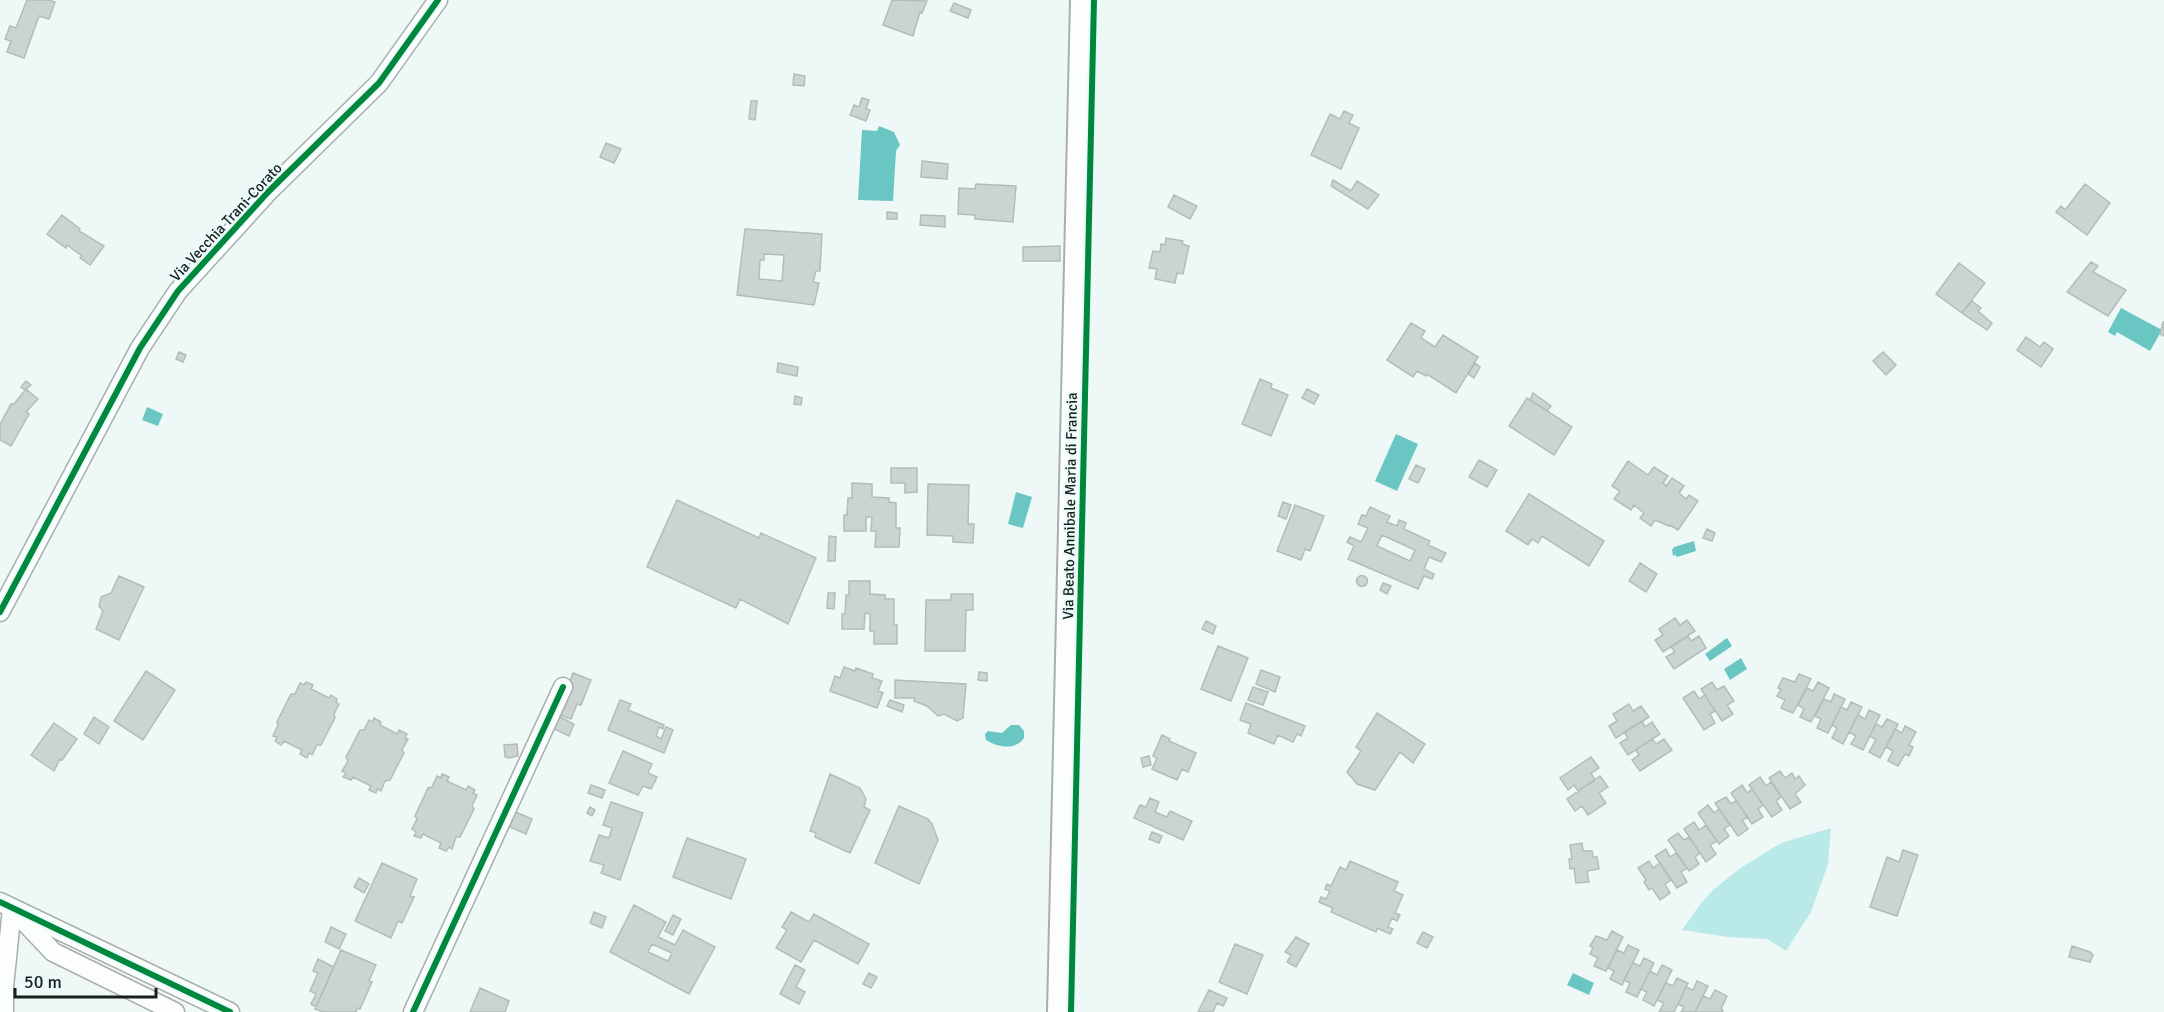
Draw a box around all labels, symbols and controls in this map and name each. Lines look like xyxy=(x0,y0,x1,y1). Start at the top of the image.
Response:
street label: Via Vecchia Trani-Corato xyxy=(166,159,286,285)
street label: Via Beato Annibale Maria di Francia xyxy=(1059,392,1081,620)
scale bar xyxy=(15,961,156,999)
text: 50 m xyxy=(24,971,62,993)

